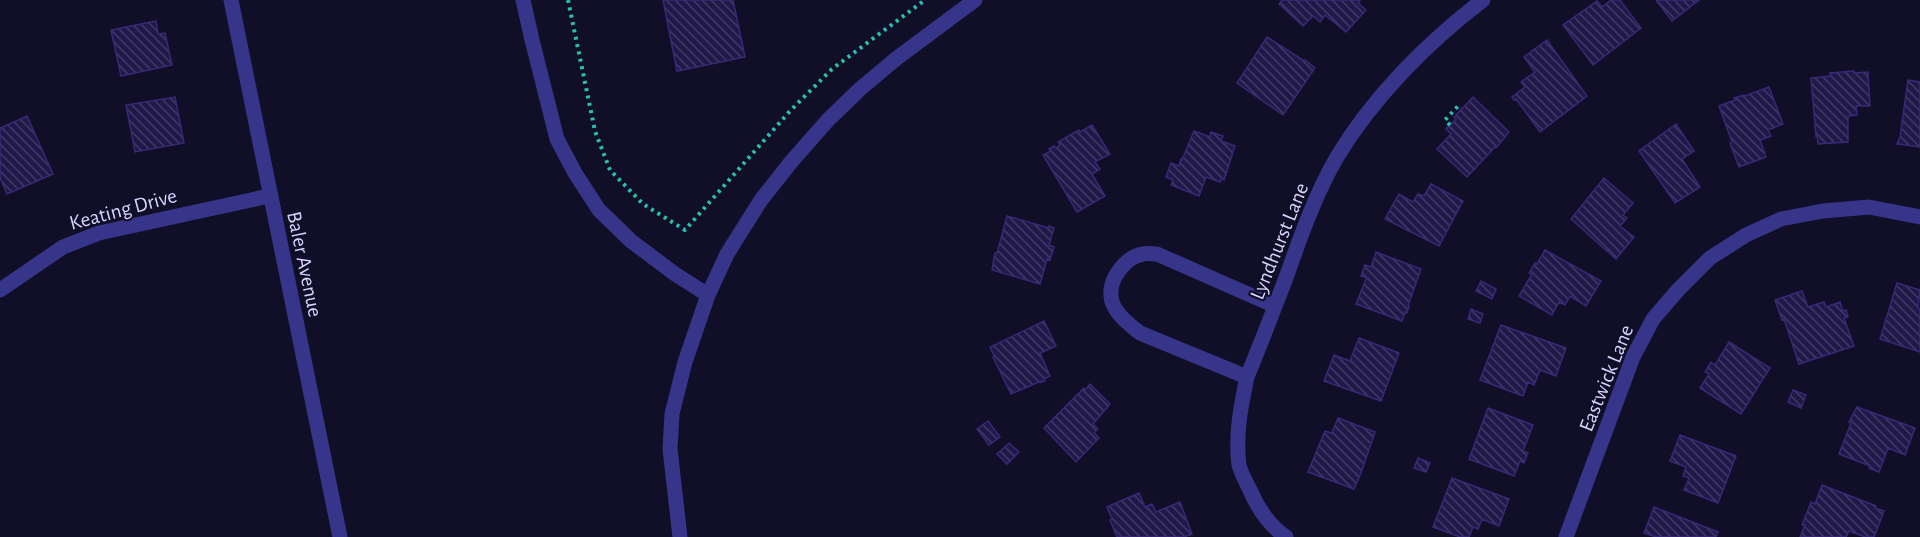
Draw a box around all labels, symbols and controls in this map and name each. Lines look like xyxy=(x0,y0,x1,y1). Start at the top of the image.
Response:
street label: Lyndhurst Lane xyxy=(1247,180,1312,303)
street label: Keating Drive xyxy=(67,185,179,234)
street label: Baler Avenue xyxy=(283,209,326,319)
street label: Eastwick Lane xyxy=(1576,322,1637,434)

